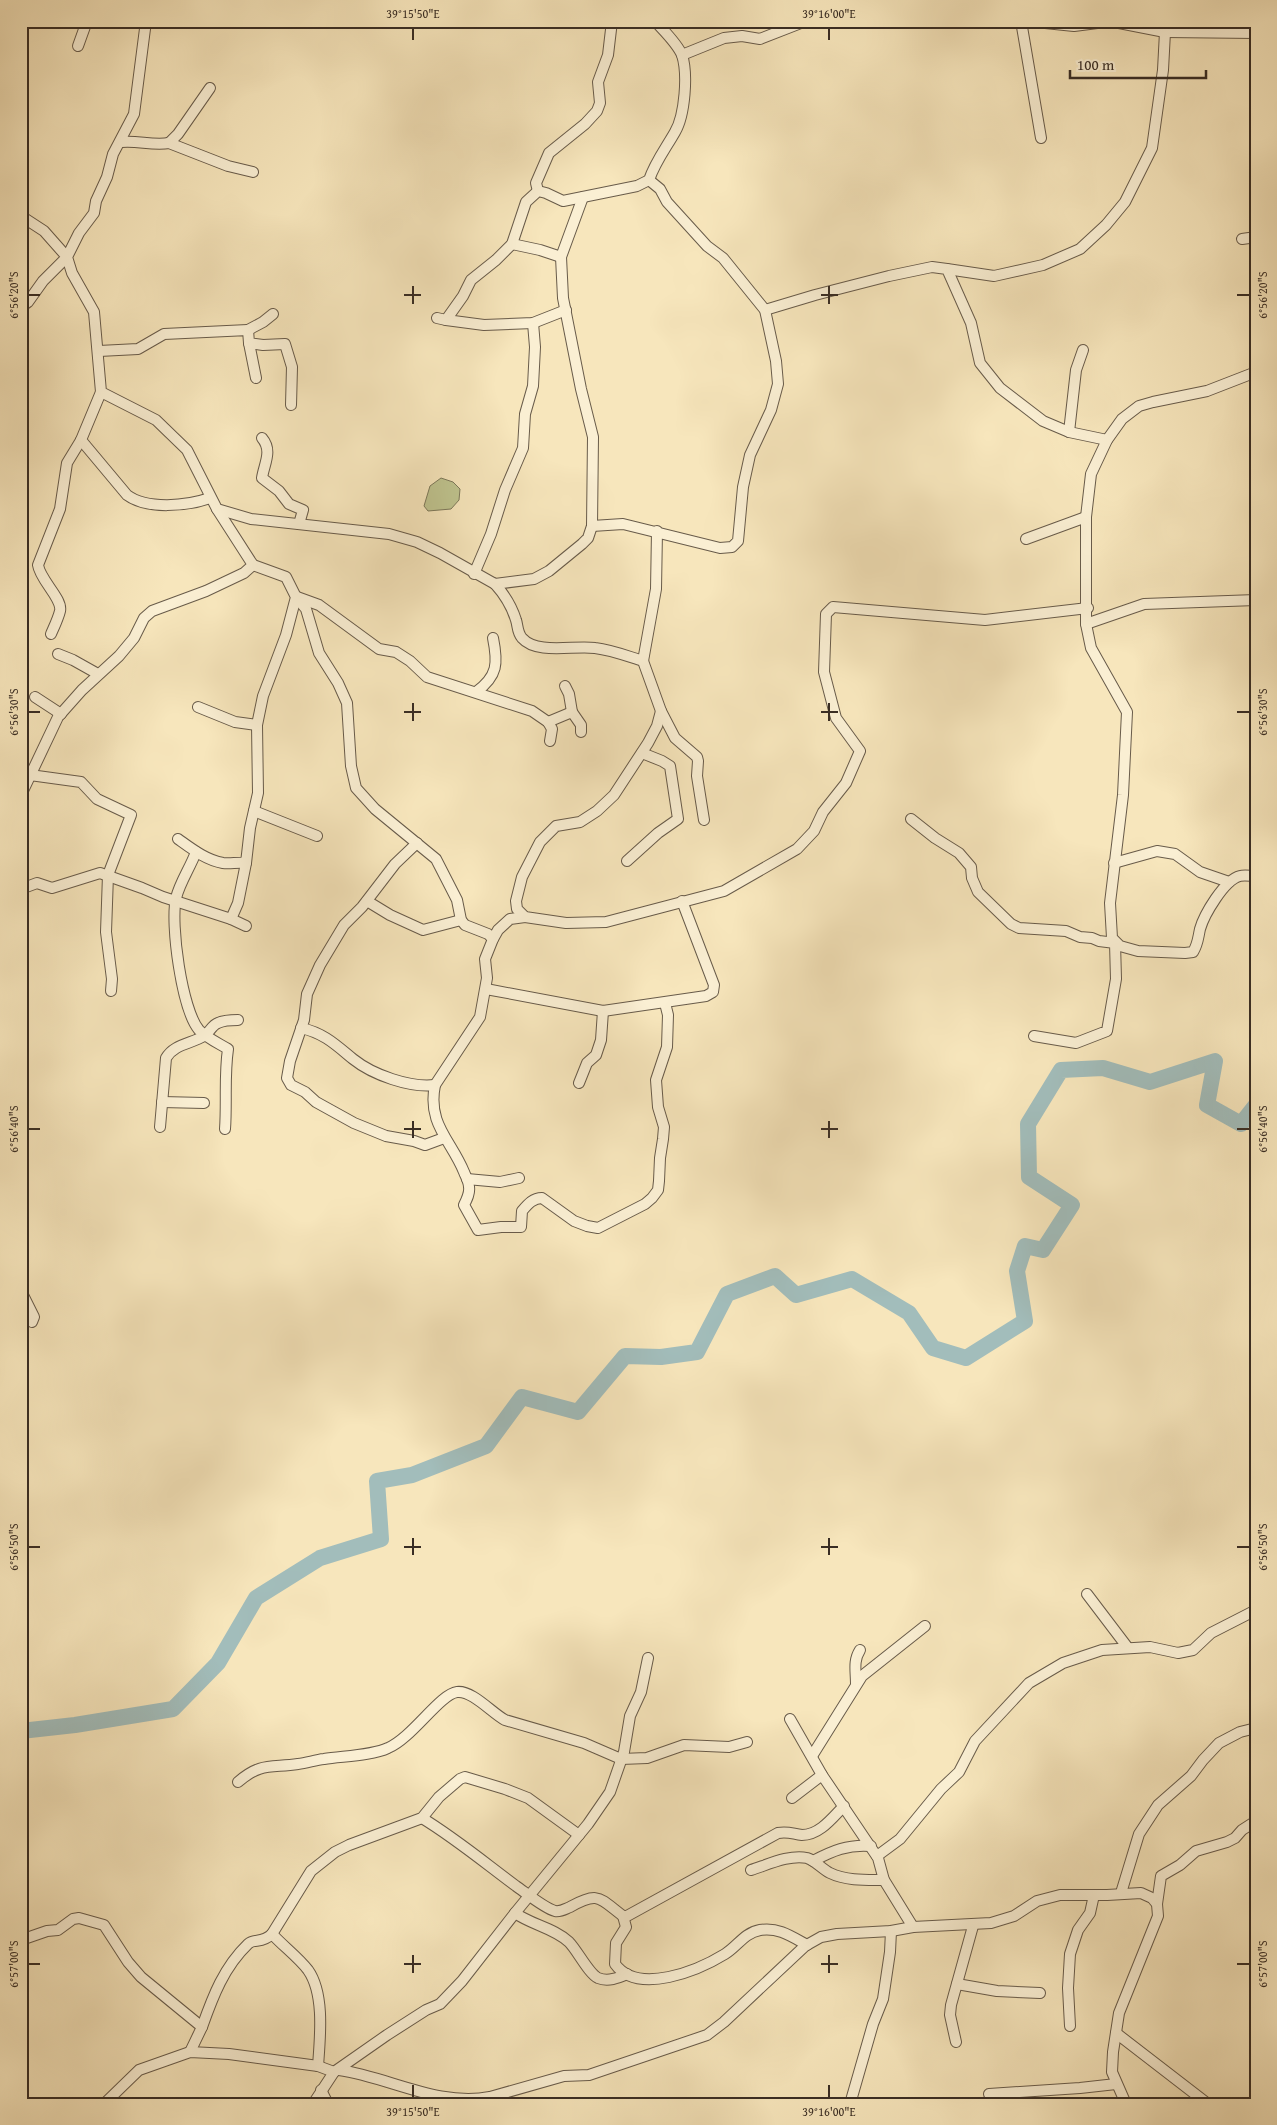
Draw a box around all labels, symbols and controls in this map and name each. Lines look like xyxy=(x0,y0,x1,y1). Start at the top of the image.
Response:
text: 39°15'50"E xyxy=(386,5,440,22)
text: 39°16'00"E xyxy=(802,5,856,22)
scale bar xyxy=(1070,48,1206,80)
text: 100 m xyxy=(1077,54,1115,75)
text: 6°56'20"S xyxy=(5,271,22,319)
text: 6°56'20"S xyxy=(1254,271,1271,319)
text: 6°56'30"S xyxy=(5,688,22,736)
text: 6°56'30"S xyxy=(1254,688,1271,736)
text: 6°56'40"S xyxy=(5,1105,22,1153)
text: 6°56'40"S xyxy=(1254,1105,1271,1153)
text: 6°56'50"S xyxy=(5,1523,22,1571)
text: 6°56'50"S xyxy=(1254,1523,1271,1571)
text: 6°57'00"S xyxy=(5,1940,22,1988)
text: 6°57'00"S xyxy=(1254,1940,1271,1988)
text: 39°15'50"E xyxy=(386,2103,440,2120)
text: 39°16'00"E xyxy=(802,2103,856,2120)

